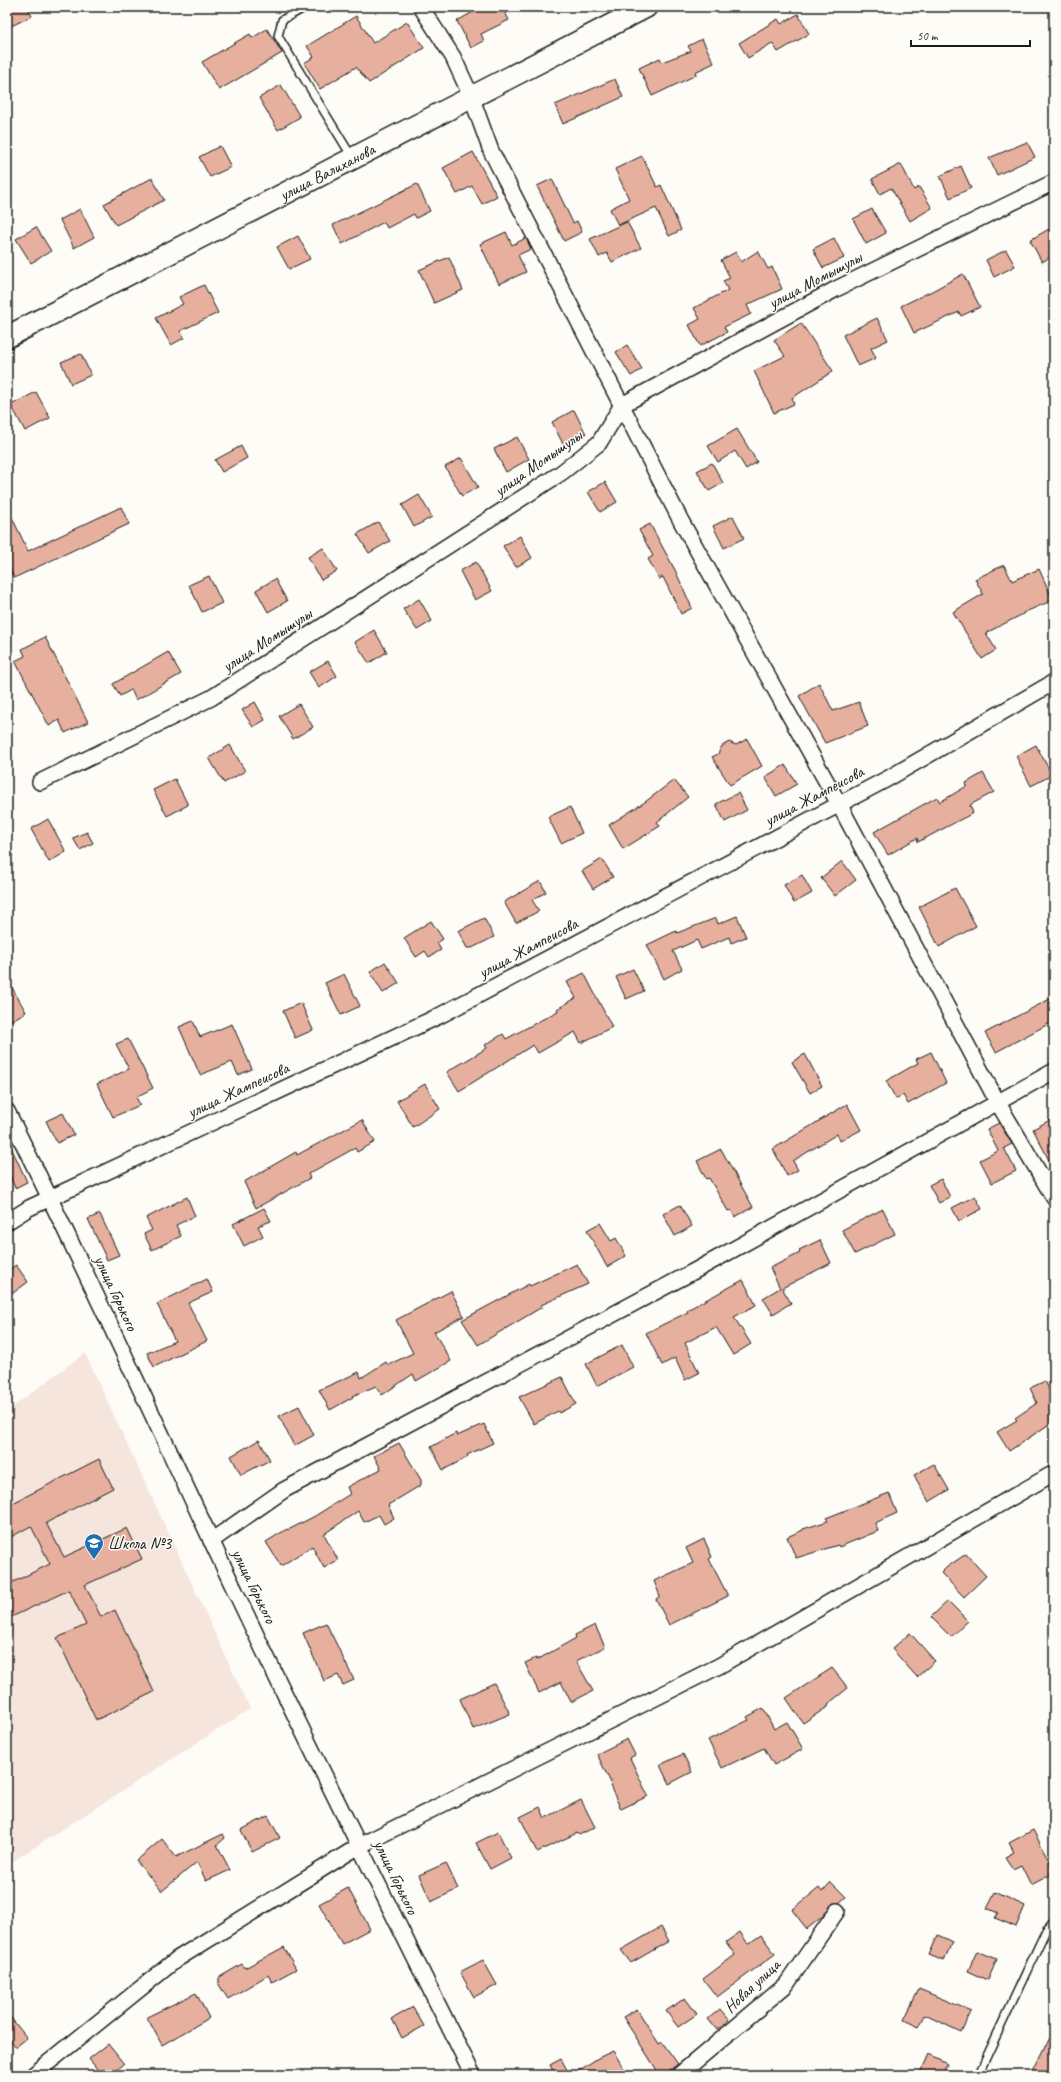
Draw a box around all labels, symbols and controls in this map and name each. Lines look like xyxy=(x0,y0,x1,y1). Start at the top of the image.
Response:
scale bar xyxy=(911,22,1030,48)
text: 50 m xyxy=(917,28,939,44)
street label: улица Валиханова xyxy=(275,138,379,206)
street label: улица Момышулы xyxy=(764,246,867,314)
street label: улица Момышулы xyxy=(489,424,588,502)
street label: улица Момышулы xyxy=(217,602,317,677)
street label: улица Жампеисова xyxy=(760,761,868,831)
street label: улица Жампеисова xyxy=(474,913,582,983)
street label: улица Жампеисова xyxy=(183,1057,293,1123)
street label: улица Горького xyxy=(89,1251,143,1335)
school or university icon: Школа №3 xyxy=(83,1532,105,1560)
place label: Школа №3 xyxy=(108,1533,173,1554)
street label: улица Горького xyxy=(226,1544,282,1628)
street label: улица Горького xyxy=(368,1835,424,1919)
street label: Новая улица xyxy=(719,1953,786,2017)

